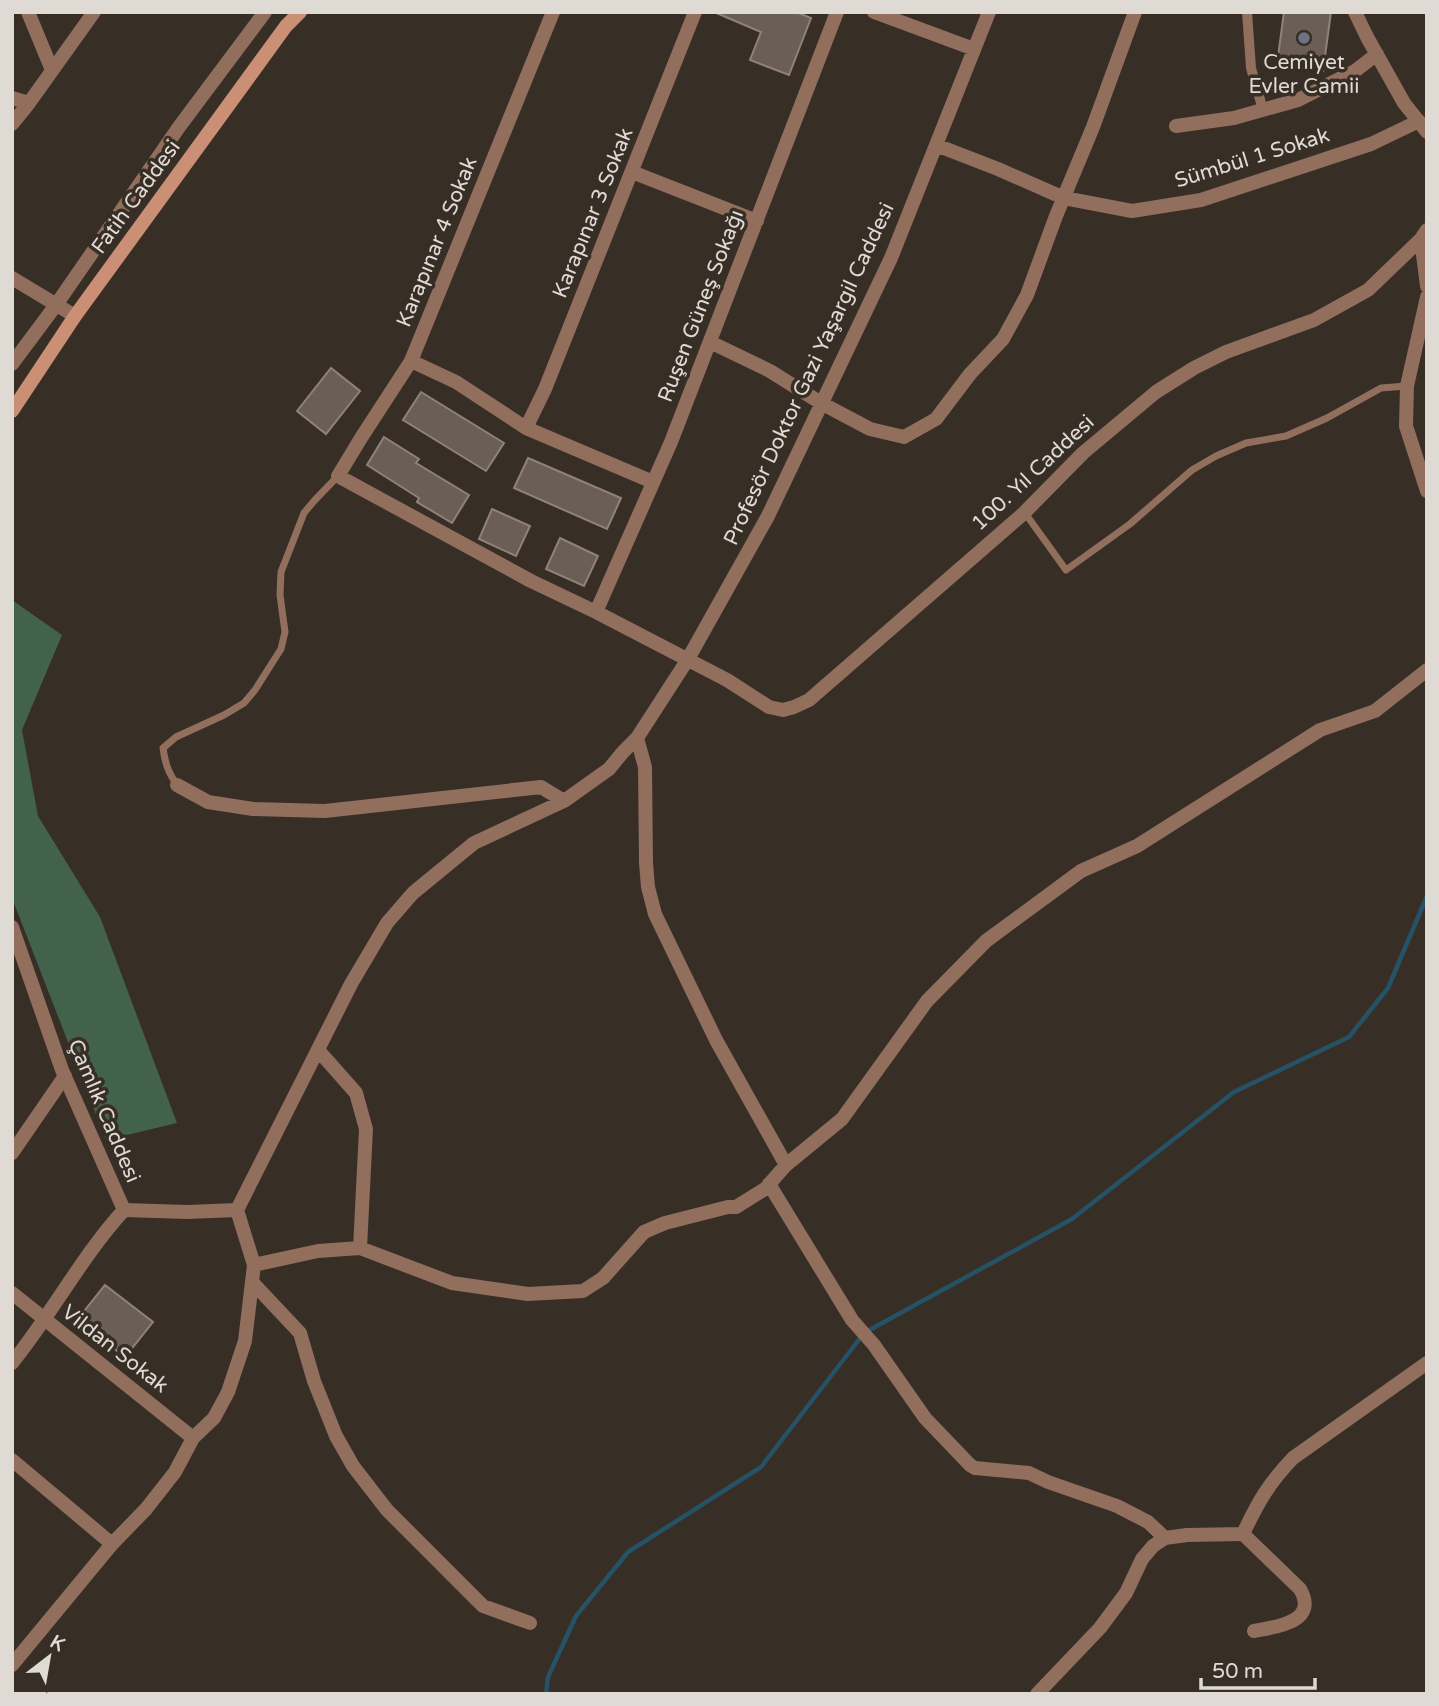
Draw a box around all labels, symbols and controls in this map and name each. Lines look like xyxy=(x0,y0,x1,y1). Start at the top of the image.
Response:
marker: Cemiyet Evler Camii xyxy=(1296,30,1312,46)
place label: Cemiyet Evler Camii xyxy=(1249,50,1359,99)
street label: Sümbül 1 Sokak xyxy=(1172,123,1332,193)
street label: Karapınar 3 Sokak xyxy=(547,124,639,302)
street label: Fatih Caddesi xyxy=(86,135,186,259)
street label: Karapınar 4 Sokak xyxy=(391,153,483,331)
street label: Profesör Doktor Gazi Yaşargil Caddesi xyxy=(718,199,900,549)
street label: Ruşen Güneş Sokağı xyxy=(653,206,749,406)
street label: 100. Yıl Caddesi xyxy=(967,410,1099,536)
street label: Çamlık Caddesi xyxy=(63,1036,145,1186)
street label: Vildan Sokak xyxy=(57,1300,173,1398)
north arrow xyxy=(14,1622,84,1692)
text: K xyxy=(46,1631,69,1656)
scale bar xyxy=(1201,1646,1315,1690)
text: 50 m xyxy=(1212,1659,1263,1684)

